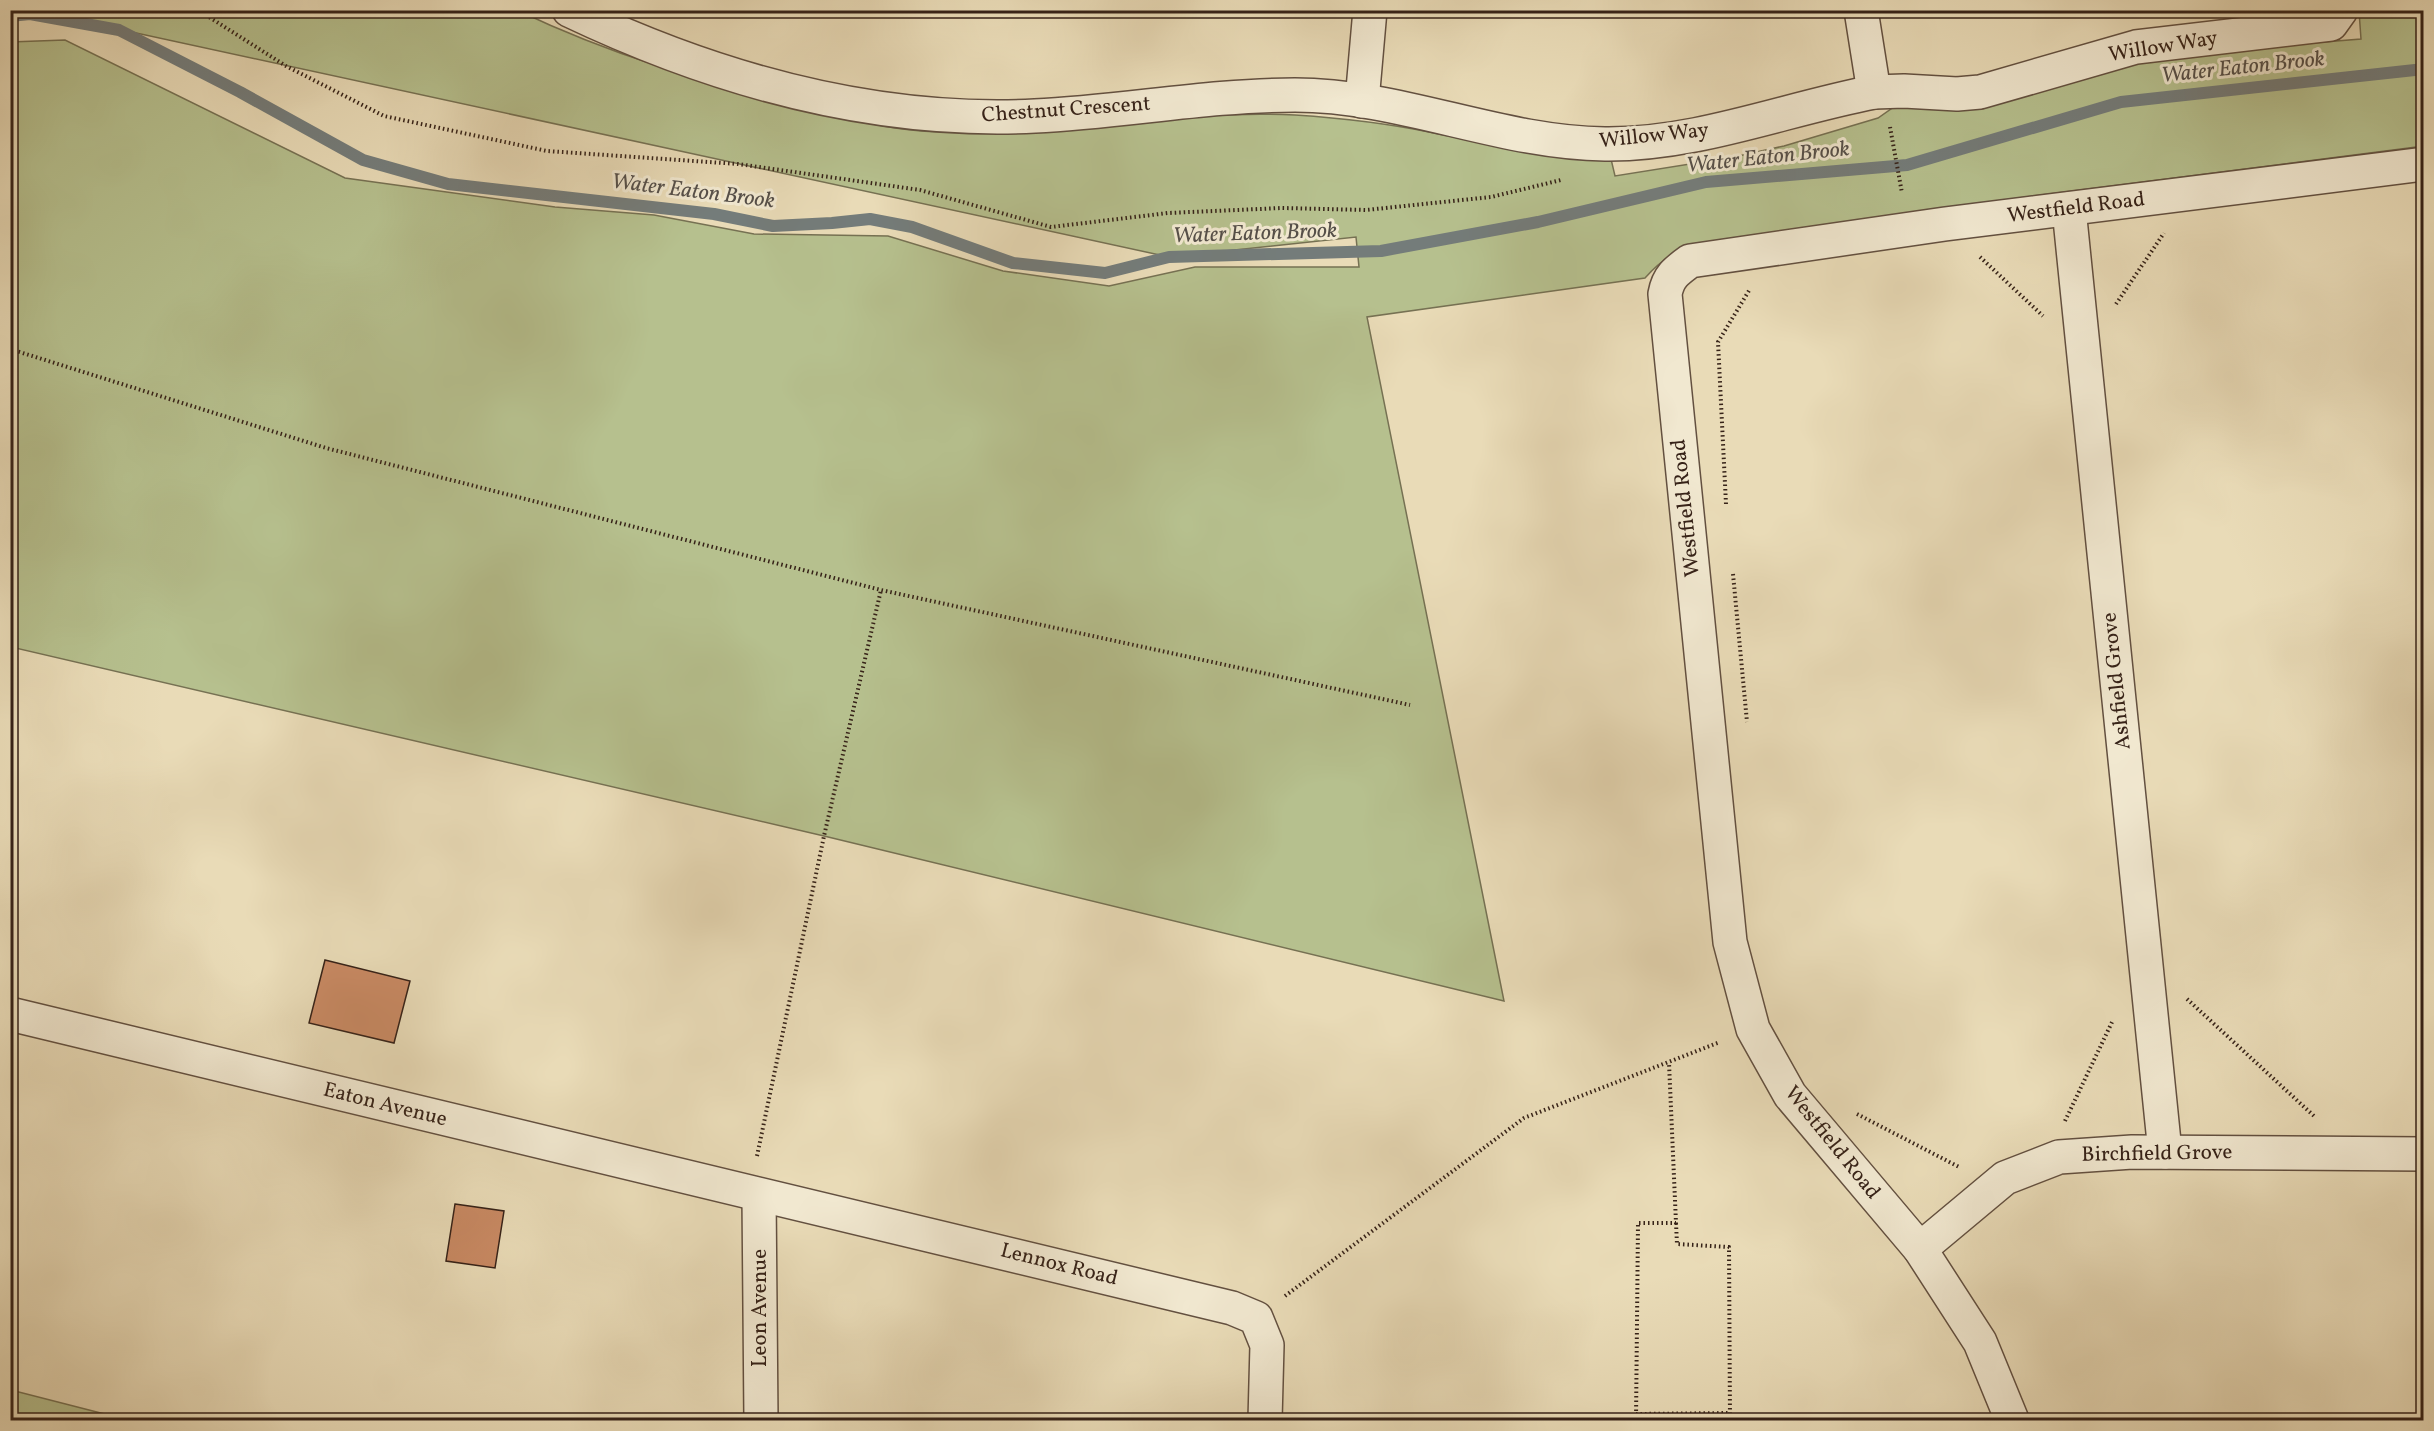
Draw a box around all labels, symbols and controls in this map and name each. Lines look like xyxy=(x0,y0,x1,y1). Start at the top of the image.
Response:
street label: Willow Way xyxy=(2106,24,2220,70)
water label: Water Eaton Brook xyxy=(2160,44,2326,92)
street label: Chestnut Crescent xyxy=(981,90,1151,130)
street label: Willow Way xyxy=(1598,116,1711,156)
water label: Water Eaton Brook xyxy=(1685,134,1851,182)
water label: Water Eaton Brook xyxy=(610,167,776,217)
street label: Westfield Road xyxy=(2005,185,2147,231)
water label: Water Eaton Brook xyxy=(1172,216,1338,252)
street label: Westfield Road xyxy=(1664,438,1708,578)
street label: Ashfield Grove xyxy=(2095,611,2139,751)
street label: Eaton Avenue xyxy=(320,1076,450,1134)
street label: Westfield Road xyxy=(1777,1080,1887,1206)
street label: Birchfield Grove xyxy=(2081,1138,2233,1170)
street label: Lennox Road xyxy=(997,1236,1121,1294)
street label: Leon Avenue xyxy=(746,1249,775,1367)

